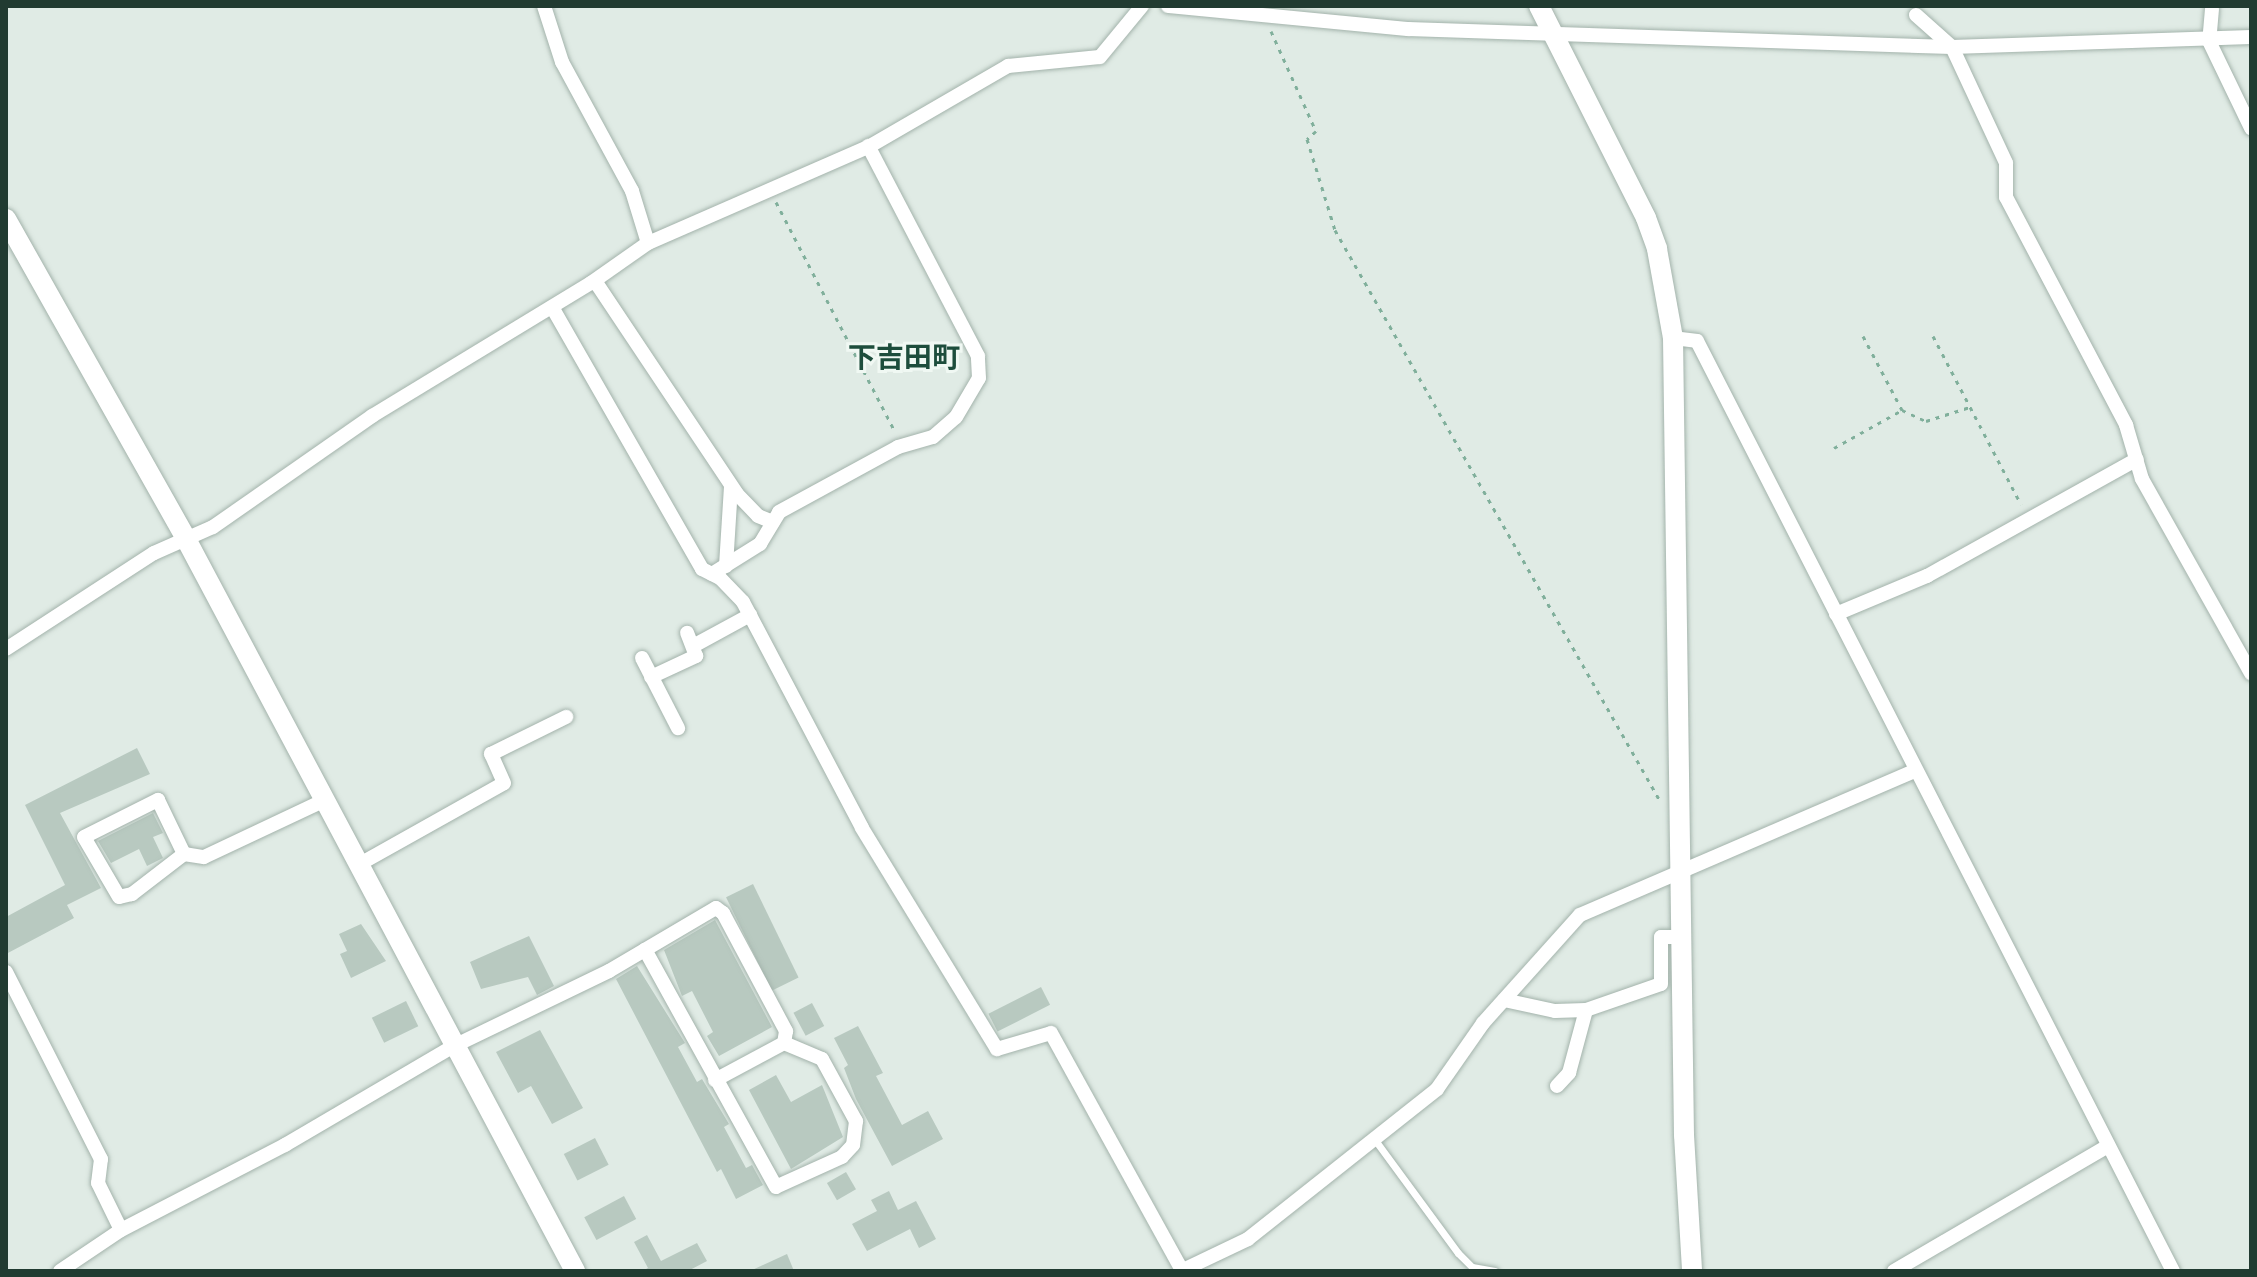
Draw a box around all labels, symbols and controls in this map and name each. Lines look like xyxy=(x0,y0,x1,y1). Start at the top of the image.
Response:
district label: 下吉田町 xyxy=(848,339,960,373)

